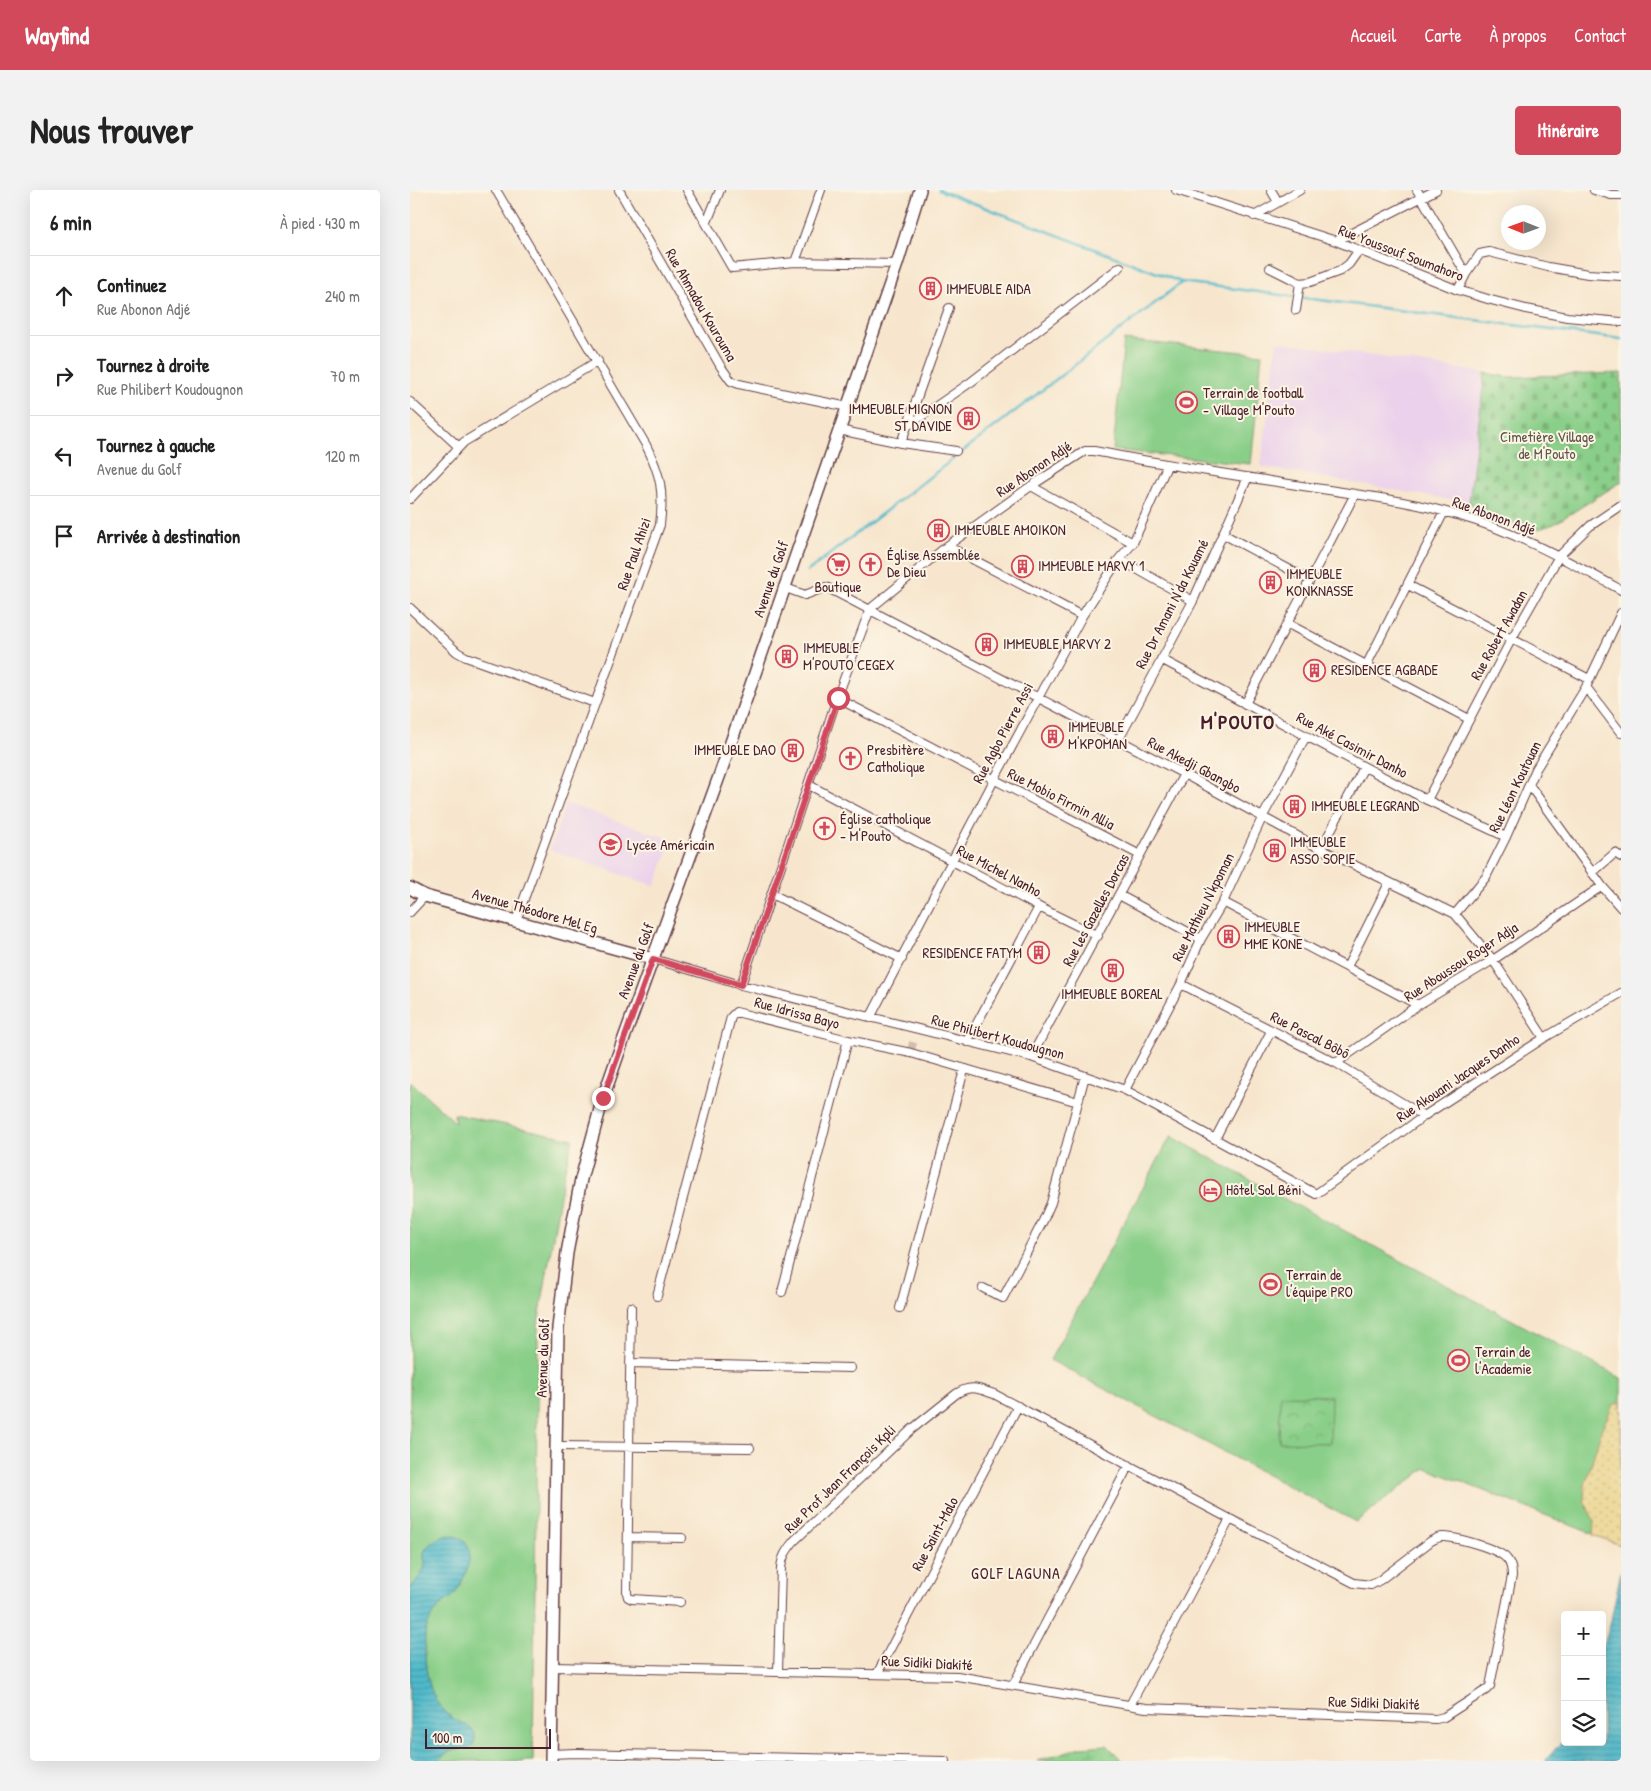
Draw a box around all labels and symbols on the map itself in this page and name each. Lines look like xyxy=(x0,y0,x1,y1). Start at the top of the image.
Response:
north arrow xyxy=(1501,205,1546,250)
street label: Rue Youssouf Soumahoro xyxy=(1336,219,1467,286)
street label: Rue Ahmadou Kourouma xyxy=(661,244,742,365)
building icon: IMMEUBLE AIDA xyxy=(918,277,942,301)
place label: IMMEUBLE AIDA xyxy=(946,278,1031,299)
place label: Terrain de football - Village M'Pouto xyxy=(1203,382,1304,420)
sports icon: Terrain de football - Village M'Pouto xyxy=(1175,390,1199,414)
place label: IMMEUBLE MIGNON ST DAVIDE xyxy=(849,398,952,436)
building icon: IMMEUBLE MIGNON ST DAVIDE xyxy=(956,406,980,430)
park label: Cimetière Village de M'Pouto xyxy=(1500,426,1594,464)
street label: Rue Abonon Adjé xyxy=(992,435,1076,502)
street label: Rue Abonon Adjé xyxy=(1449,491,1539,540)
street label: Rue Paul Ahizi xyxy=(611,515,656,593)
building icon: IMMEUBLE AMOIKON xyxy=(926,518,950,542)
place label: IMMEUBLE AMOIKON xyxy=(954,519,1066,540)
street label: Rue Dr Amani N'da Kouamé xyxy=(1130,535,1213,672)
street label: Avenue du Golf xyxy=(748,537,794,620)
place label: Église Assemblée De Dieu xyxy=(887,544,980,582)
supermarket icon: Boutique xyxy=(826,552,850,576)
church icon: Église Assemblée De Dieu xyxy=(859,552,883,576)
building icon: IMMEUBLE MARVY 1 xyxy=(1010,554,1034,578)
place label: IMMEUBLE MARVY 1 xyxy=(1038,555,1145,576)
place label: IMMEUBLE KONKNASSE xyxy=(1286,563,1354,601)
building icon: IMMEUBLE KONKNASSE xyxy=(1258,571,1282,595)
place label: Boutique xyxy=(814,576,862,597)
street label: Rue Robert Awadan xyxy=(1465,586,1532,684)
building icon: IMMEUBLE MARVY 2 xyxy=(975,632,999,656)
place label: IMMEUBLE MARVY 2 xyxy=(1003,633,1111,654)
place label: IMMEUBLE M'POUTO CEGEX xyxy=(803,637,895,675)
building icon: IMMEUBLE M'POUTO CEGEX xyxy=(775,645,799,669)
building icon: RESIDENCE AGBADE xyxy=(1303,658,1327,682)
place label: RESIDENCE AGBADE xyxy=(1331,659,1438,680)
street label: Rue Agbo Pierre Assi xyxy=(967,679,1038,787)
route start xyxy=(827,687,850,710)
street label: Rue Aké Casimir Danho xyxy=(1293,706,1412,783)
district label: M'POUTO xyxy=(1201,708,1275,735)
place label: IMMEUBLE M'KPOMAN xyxy=(1068,716,1127,754)
building icon: IMMEUBLE M'KPOMAN xyxy=(1040,724,1064,748)
street label: Rue Akedji Gbangbo xyxy=(1144,731,1245,798)
street label: Rue Léon Koutouan xyxy=(1483,737,1546,836)
building icon: IMMEUBLE DAO xyxy=(780,738,804,762)
place label: IMMEUBLE DAO xyxy=(694,739,776,760)
place label: Presbitère Catholique xyxy=(867,739,925,777)
church icon: Presbitère Catholique xyxy=(839,747,863,771)
street label: Rue Mobio Firmin Allia xyxy=(1004,762,1119,835)
building icon: IMMEUBLE LEGRAND xyxy=(1283,794,1307,818)
place label: IMMEUBLE LEGRAND xyxy=(1311,795,1420,816)
place label: Église catholique - M'Pouto xyxy=(840,808,931,846)
church icon: Église catholique - M'Pouto xyxy=(812,816,836,840)
place label: IMMEUBLE ASSO SOPIE xyxy=(1290,831,1356,869)
school or university icon: Lycée Américain xyxy=(599,833,623,857)
place label: Lycée Américain xyxy=(627,834,715,855)
street label: Rue Michel Nanho xyxy=(953,839,1045,902)
building icon: IMMEUBLE ASSO SOPIE xyxy=(1262,839,1286,863)
street label: Rue les Gazelles Dorcas xyxy=(1057,849,1134,970)
street label: Rue Mathieu N'kpoman xyxy=(1166,849,1239,965)
street label: Avenue Théodore Mel Eg xyxy=(470,883,601,939)
place label: IMMEUBLE MME KONE xyxy=(1244,916,1303,954)
street label: Rue Aboussou Roger Adja xyxy=(1400,917,1522,1006)
street label: Avenue du Golf xyxy=(612,919,659,1002)
building icon: IMMEUBLE MME KONE xyxy=(1216,924,1240,948)
building icon: RESIDENCE FATYM xyxy=(1026,941,1050,965)
place label: RESIDENCE FATYM xyxy=(923,942,1022,963)
building icon: IMMEUBLE BOREAL xyxy=(1100,959,1124,983)
place label: IMMEUBLE BOREAL xyxy=(1061,983,1163,1004)
street label: Rue Idrissa Bayo xyxy=(752,991,842,1034)
street label: Rue Pascal Bôbô xyxy=(1267,1006,1353,1063)
street label: Rue Philibert Koudougnon xyxy=(929,1009,1067,1064)
street label: Rue Akouani Jacques Danho xyxy=(1392,1028,1524,1127)
route end xyxy=(592,1087,615,1110)
hotel icon: Hôtel Sol Béni xyxy=(1198,1178,1222,1202)
place label: Hôtel Sol Béni xyxy=(1226,1179,1302,1200)
place label: Terrain de l'équipe PRO xyxy=(1286,1264,1353,1302)
sports icon: Terrain de l'équipe PRO xyxy=(1258,1272,1282,1296)
street label: Avenue du Golf xyxy=(531,1317,554,1398)
place label: Terrain de l'Academie xyxy=(1475,1341,1532,1379)
sports icon: Terrain de l'Academie xyxy=(1447,1349,1471,1373)
street label: Rue Prof Jean François Kpli xyxy=(779,1420,900,1538)
street label: Rue Saint-Malo xyxy=(906,1493,963,1575)
district label: GOLF LAGUNA xyxy=(971,1562,1061,1584)
street label: Rue Sidiki Diakité xyxy=(881,1650,973,1675)
street label: Rue Sidiki Diakité xyxy=(1328,1690,1420,1715)
scale bar xyxy=(425,1726,551,1749)

